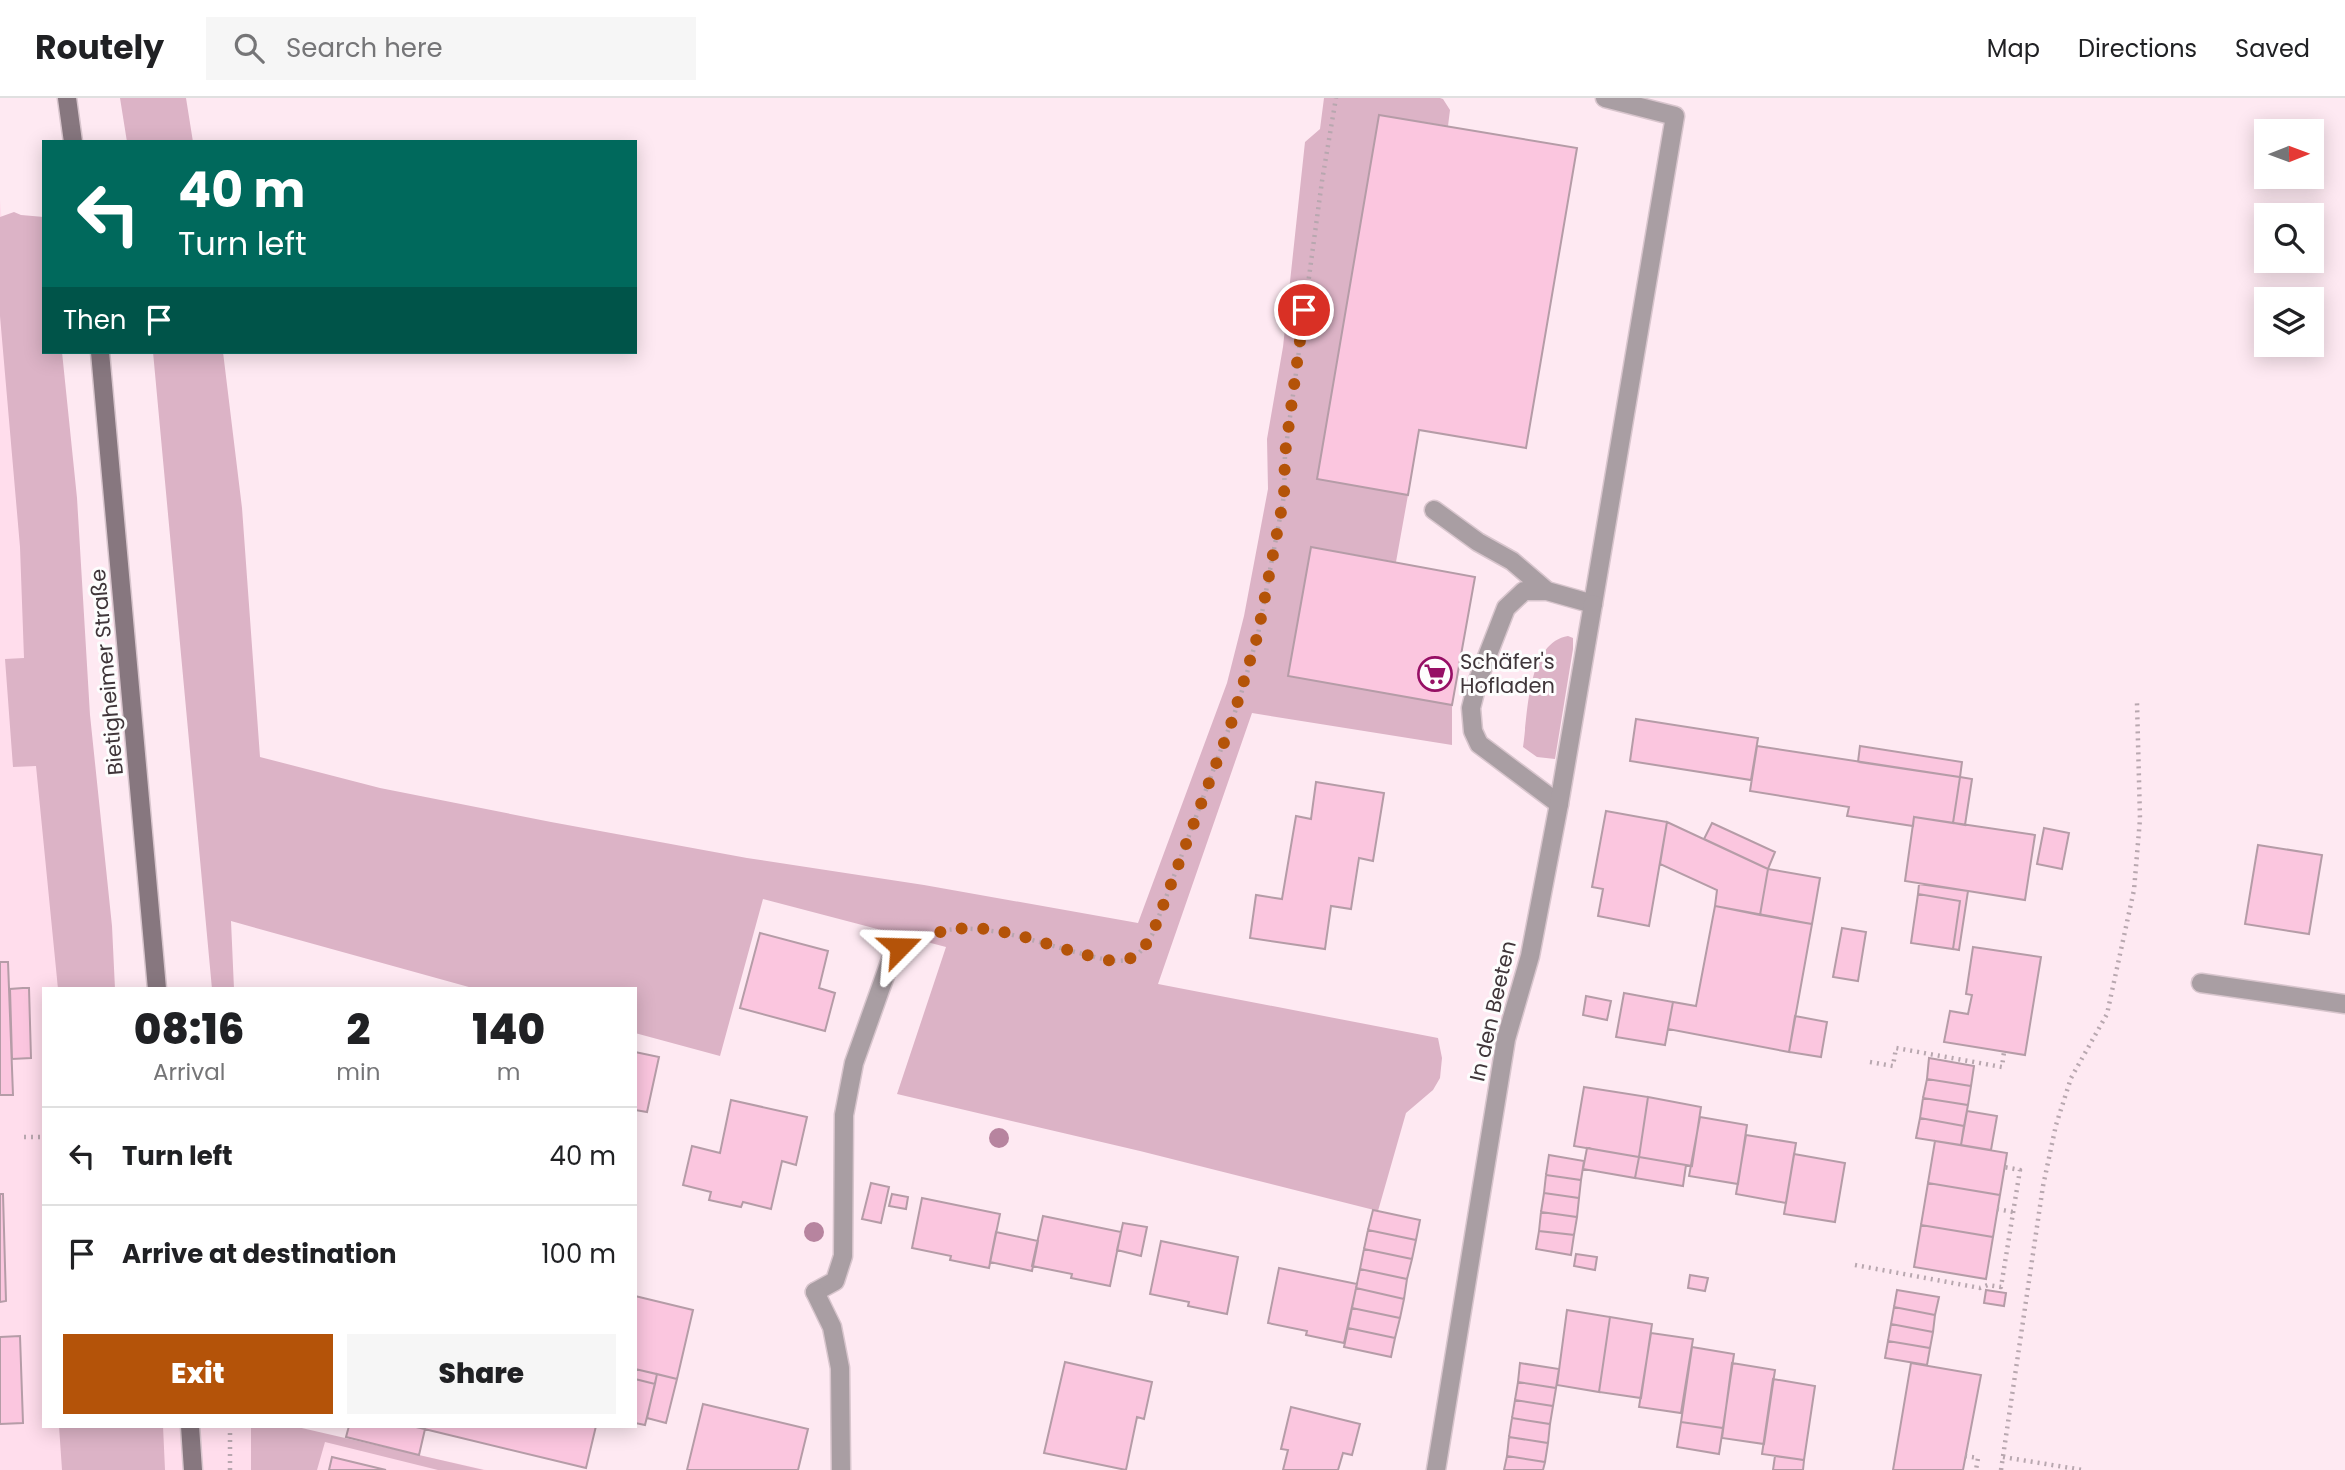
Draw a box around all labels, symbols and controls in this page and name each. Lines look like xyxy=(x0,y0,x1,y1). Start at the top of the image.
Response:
search box xyxy=(206,17,696,80)
text: Routely xyxy=(35,24,164,71)
icon: search xyxy=(230,29,268,67)
text: Search here xyxy=(286,30,443,66)
text: Map xyxy=(1987,32,2040,65)
text: Directions xyxy=(2078,32,2197,65)
text: Saved xyxy=(2235,32,2310,65)
north arrow xyxy=(2254,119,2324,189)
map controls xyxy=(2254,119,2324,357)
text: 40 m xyxy=(178,156,305,224)
icon: left xyxy=(63,168,154,259)
button: search xyxy=(2254,203,2324,273)
text: Turn left xyxy=(178,221,307,266)
pin xyxy=(1274,280,1334,340)
button: layers xyxy=(2254,287,2324,357)
icon: arrive xyxy=(1285,291,1323,329)
icon: arrive xyxy=(140,301,178,339)
text: Then xyxy=(63,302,126,338)
street label: Bietigheimer Straße xyxy=(83,568,130,776)
place label: Schäfer's Hofladen xyxy=(1460,647,1555,700)
supermarket icon: Schäfer's Hofladen xyxy=(1416,655,1454,693)
position arrow xyxy=(863,910,937,984)
street label: In den Beeten xyxy=(1462,938,1523,1084)
text: 08:16 xyxy=(134,1000,244,1059)
text: 2 xyxy=(346,1000,370,1059)
text: 140 xyxy=(472,1000,545,1059)
text: Arrival xyxy=(153,1056,225,1088)
text: min xyxy=(336,1056,380,1088)
text: m xyxy=(497,1056,521,1088)
icon: left xyxy=(63,1137,101,1175)
text: Turn left xyxy=(122,1138,233,1174)
text: 40 m xyxy=(550,1138,616,1174)
icon: arrive xyxy=(63,1235,101,1273)
text: Arrive at destination xyxy=(122,1236,397,1272)
text: 100 m xyxy=(541,1236,616,1272)
button: Exit xyxy=(63,1334,333,1414)
button: Share xyxy=(347,1334,616,1414)

